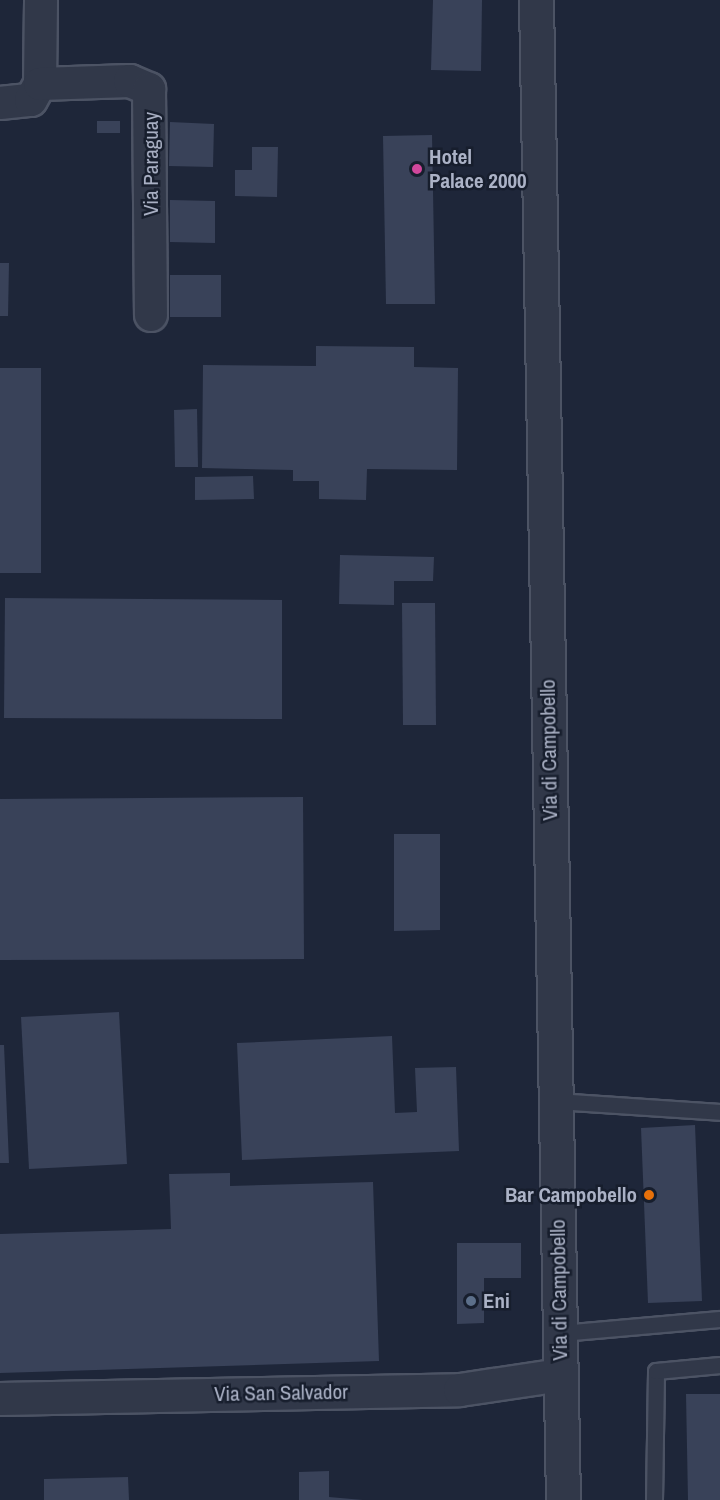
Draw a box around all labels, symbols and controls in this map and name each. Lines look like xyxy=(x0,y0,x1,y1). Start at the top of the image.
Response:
street label: Via Paraguay xyxy=(138,112,164,216)
place label: Hotel Palace 2000 xyxy=(429,144,527,194)
marker: Hotel Palace 2000 xyxy=(410,162,424,176)
street label: Via di Campobello xyxy=(535,679,563,821)
place label: Bar Campobello xyxy=(505,1182,637,1208)
marker: Bar Campobello xyxy=(642,1188,656,1202)
street label: Via di Campobello xyxy=(545,1219,573,1361)
place label: Eni xyxy=(483,1288,510,1314)
marker: Eni xyxy=(464,1294,478,1308)
street label: Via San Salvador xyxy=(214,1379,348,1407)

